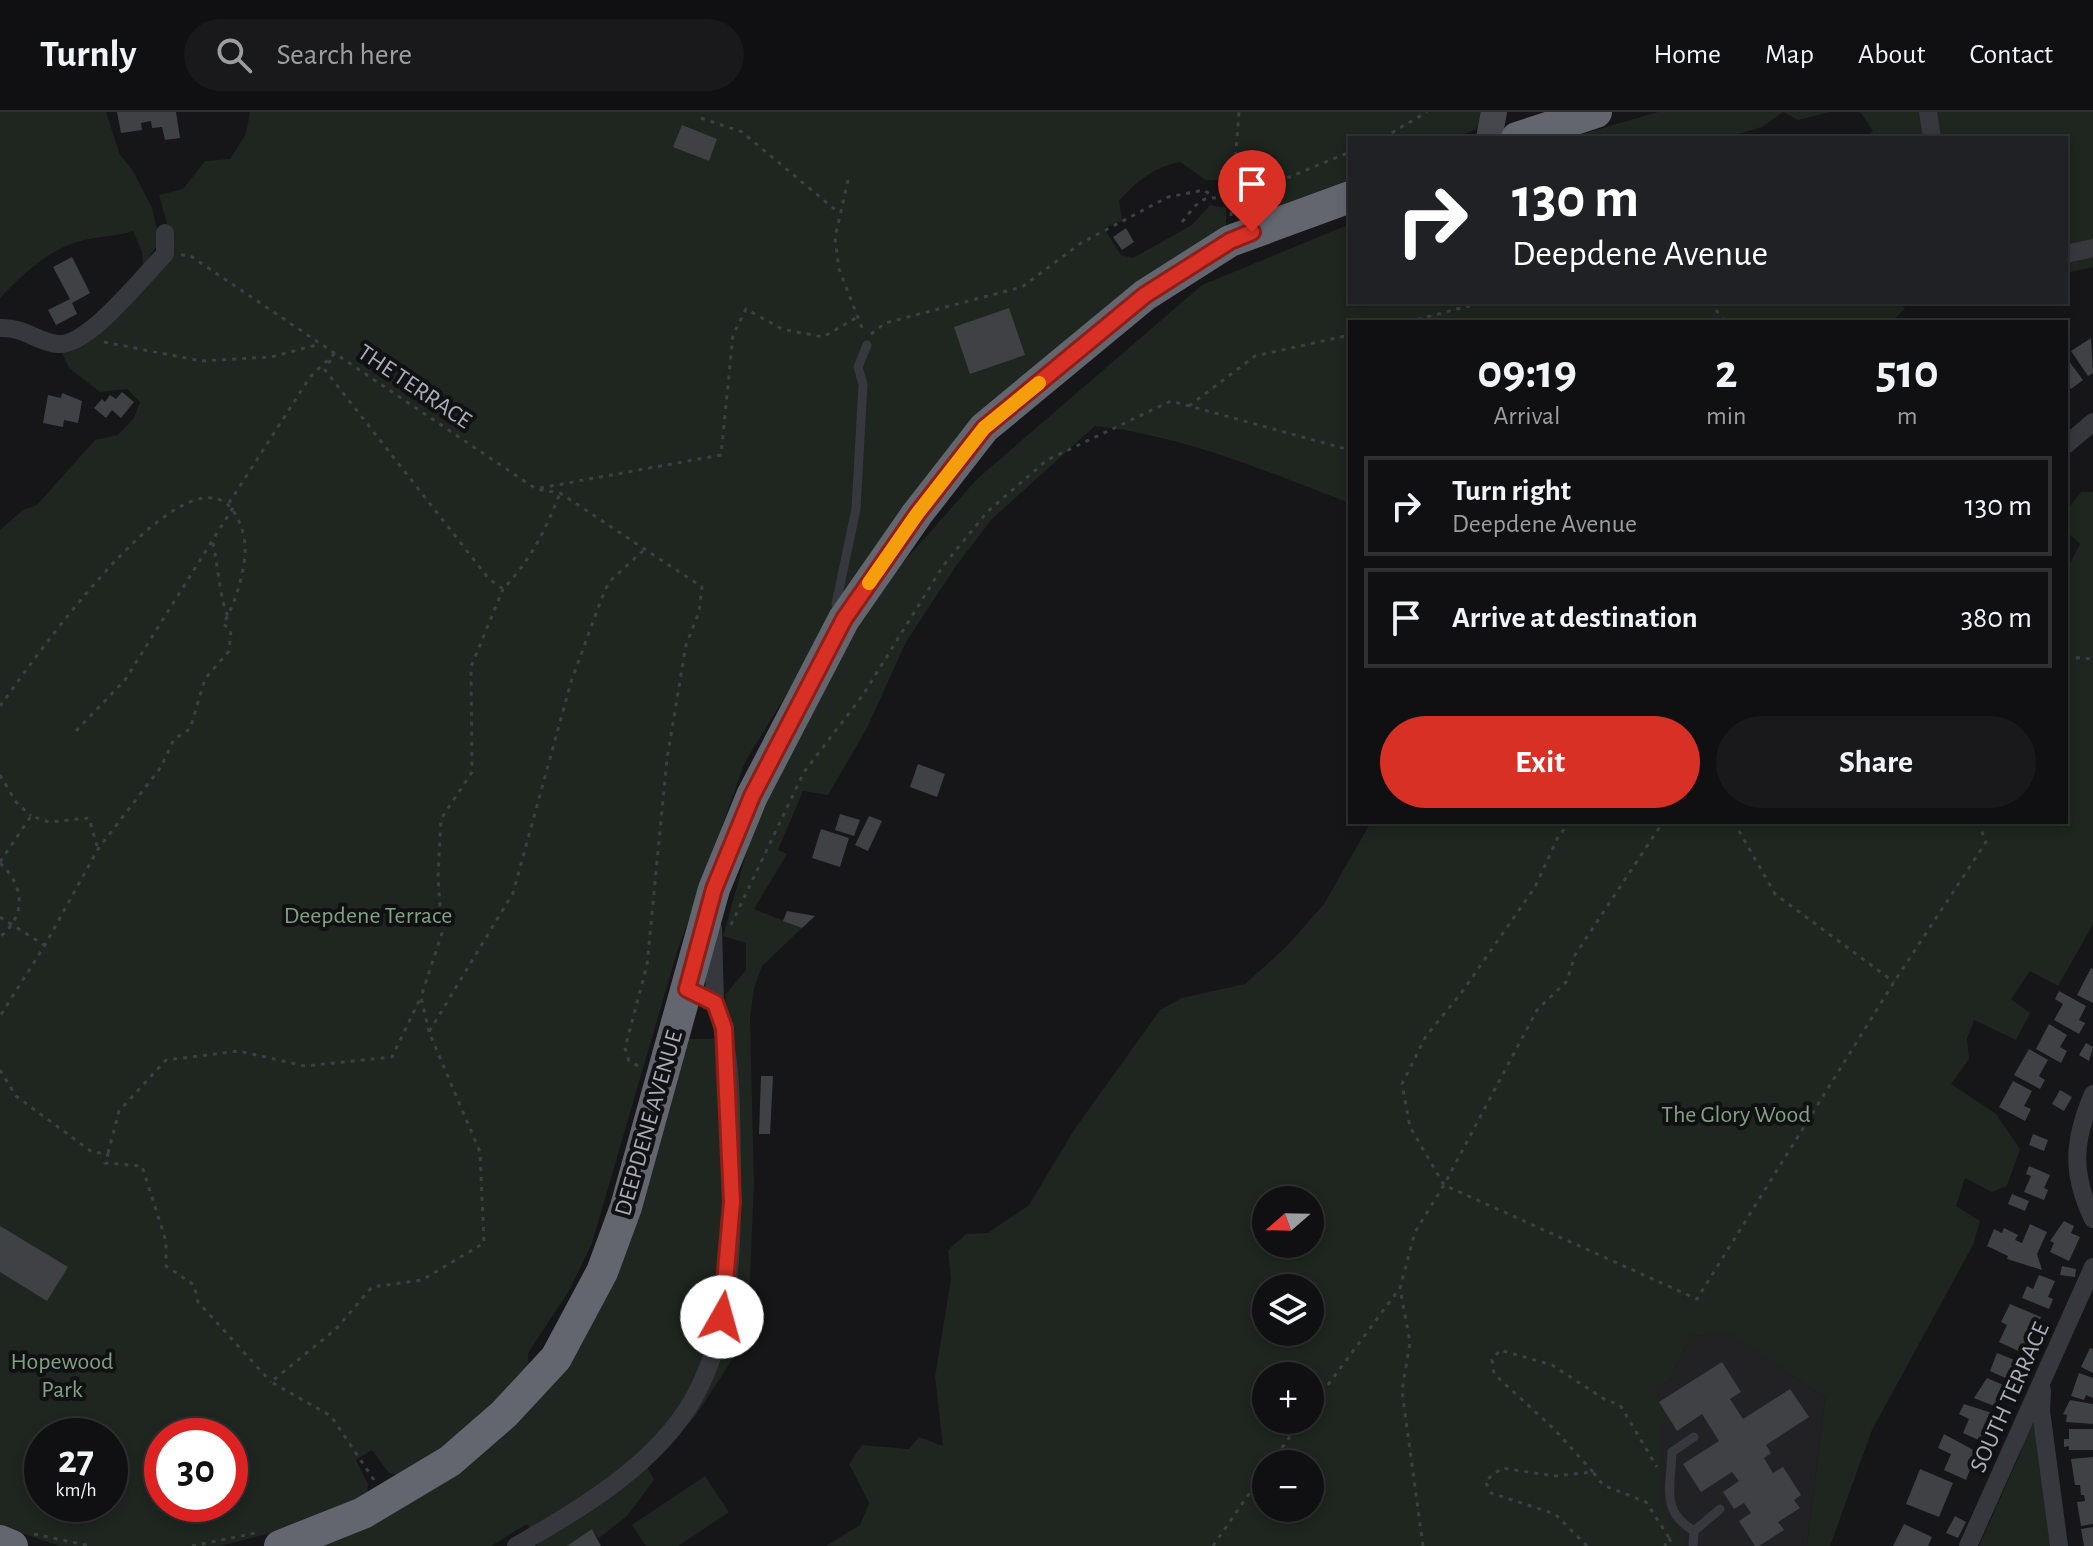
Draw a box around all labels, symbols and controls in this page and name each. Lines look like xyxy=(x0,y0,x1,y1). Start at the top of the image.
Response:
search box xyxy=(184,19,744,91)
icon: search xyxy=(212,33,256,77)
text: Turnly xyxy=(40,36,136,74)
text: Search here xyxy=(276,40,412,70)
text: Home xyxy=(1654,41,1721,69)
text: Map xyxy=(1765,41,1814,69)
text: About xyxy=(1858,41,1926,69)
text: Contact xyxy=(1970,41,2053,69)
pin xyxy=(1218,150,1286,232)
icon: arrive xyxy=(1230,162,1274,206)
icon: right xyxy=(1380,168,1484,272)
text: 130 m xyxy=(1512,171,1639,227)
text: Deepdene Avenue xyxy=(1512,236,1768,272)
street label: THE TERRACE xyxy=(353,340,476,434)
text: 09:19 xyxy=(1477,349,1577,397)
text: 2 xyxy=(1715,349,1738,397)
text: 510 xyxy=(1876,349,1939,397)
text: Arrival xyxy=(1494,403,1560,429)
text: min xyxy=(1706,403,1747,429)
text: m xyxy=(1897,403,1918,429)
text: Turn right xyxy=(1452,476,1571,506)
icon: right xyxy=(1384,484,1428,528)
text: 130 m xyxy=(1965,491,2032,521)
text: Deepdene Avenue xyxy=(1452,511,1637,537)
icon: arrive xyxy=(1384,596,1428,640)
text: Arrive at destination xyxy=(1452,603,1698,633)
text: 380 m xyxy=(1961,603,2032,633)
button: Exit xyxy=(1380,716,1700,808)
button: Share xyxy=(1716,716,2036,808)
park label: Deepdene Terrace xyxy=(284,904,452,928)
street label: DEEPDENE AVENUE xyxy=(611,1027,687,1219)
park label: The Glory Wood xyxy=(1661,1103,1811,1127)
north arrow xyxy=(1252,1186,1324,1258)
map controls xyxy=(1252,1186,1324,1522)
button: layers xyxy=(1252,1274,1324,1346)
position arrow xyxy=(680,1275,764,1359)
street label: SOUTH TERRACE xyxy=(1966,1318,2054,1476)
park label: Hopewood Park xyxy=(11,1350,113,1402)
button: + xyxy=(1252,1362,1324,1434)
speed limit sign: 30 xyxy=(144,1418,248,1522)
text: 27 xyxy=(58,1440,94,1480)
button: − xyxy=(1252,1450,1324,1522)
text: km/h xyxy=(55,1480,97,1500)

